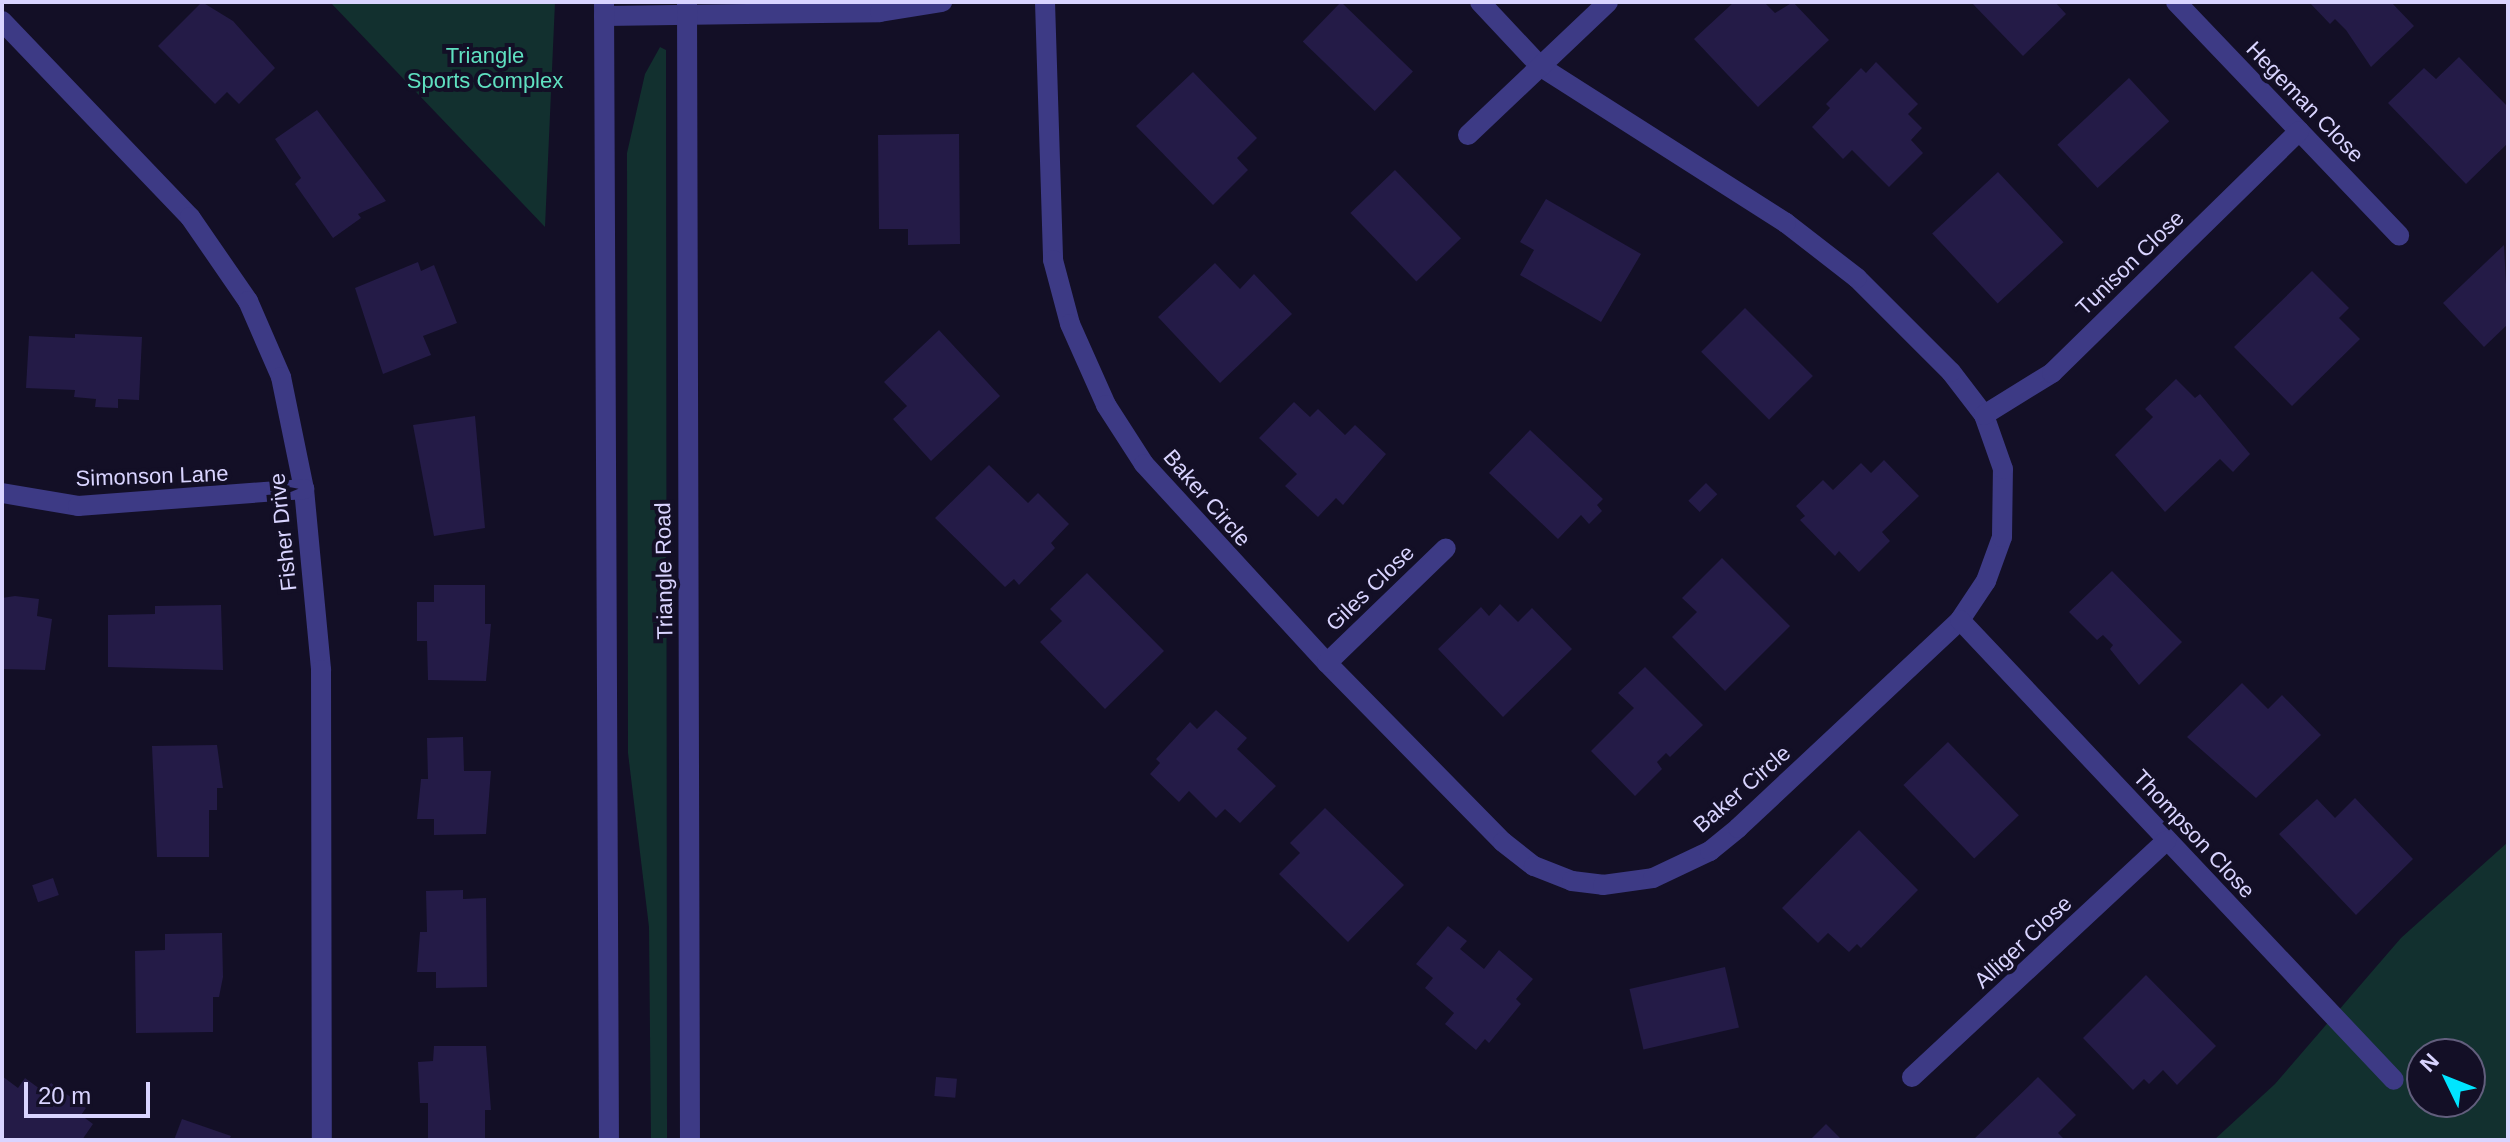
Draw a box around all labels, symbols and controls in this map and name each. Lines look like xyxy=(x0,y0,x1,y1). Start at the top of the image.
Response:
street label: Hegeman Close xyxy=(2241,36,2369,168)
park label: Triangle Sports Complex xyxy=(407,42,563,94)
street label: Tunison Close xyxy=(2071,205,2189,321)
street label: Baker Circle xyxy=(1158,444,1256,552)
street label: Simonson Lane xyxy=(75,460,229,492)
street label: Fisher Drive xyxy=(264,472,302,592)
street label: Triangle Road xyxy=(650,502,678,640)
street label: Giles Close xyxy=(1320,539,1420,637)
street label: Baker Circle xyxy=(1688,740,1796,838)
street label: Thompson Close xyxy=(2128,764,2260,904)
street label: Alliger Close xyxy=(1969,890,2077,994)
north arrow xyxy=(2406,1038,2486,1118)
text: N xyxy=(2415,1048,2444,1077)
scale bar xyxy=(28,1066,154,1116)
text: 20 m xyxy=(38,1082,91,1109)

